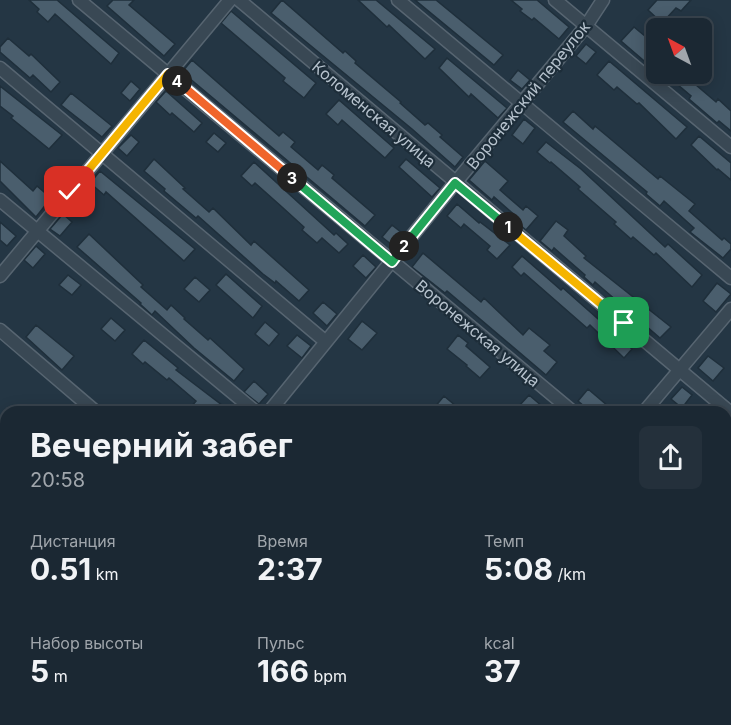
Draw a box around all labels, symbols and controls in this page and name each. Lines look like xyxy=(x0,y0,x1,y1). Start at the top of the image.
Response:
street label: Воронежский переулок xyxy=(462,17,594,173)
north arrow xyxy=(646,18,712,84)
map controls xyxy=(646,18,712,84)
street label: Коломенская улица xyxy=(308,56,440,172)
pin: 4 xyxy=(162,66,192,96)
text: 4 xyxy=(172,71,182,91)
pin: 3 xyxy=(277,163,307,193)
pin xyxy=(44,166,95,217)
text: 3 xyxy=(287,168,297,188)
icon: check xyxy=(53,175,86,208)
pin: 1 xyxy=(493,212,523,242)
text: 1 xyxy=(505,217,511,237)
pin: 2 xyxy=(389,231,419,261)
text: 2 xyxy=(399,236,409,256)
street label: Воронежская улица xyxy=(412,275,544,391)
pin xyxy=(598,297,649,348)
icon: arrive xyxy=(607,306,640,339)
text: Вечерний забег xyxy=(30,425,293,465)
button: share xyxy=(639,426,702,489)
text: 20:58 xyxy=(30,468,85,492)
text: Дистанция xyxy=(30,531,116,551)
text: Время xyxy=(257,531,308,551)
text: Темп xyxy=(484,531,524,551)
text: 0.51 xyxy=(30,551,91,587)
text: 2:37 xyxy=(257,551,323,587)
text: 5:08 xyxy=(484,551,553,587)
text: km xyxy=(91,564,119,584)
text: /km xyxy=(553,564,586,584)
text: Набор высоты xyxy=(30,633,143,653)
text: Пульс xyxy=(257,633,305,653)
text: kcal xyxy=(484,633,515,653)
text: 5 xyxy=(30,653,49,689)
text: 166 xyxy=(257,653,309,689)
text: 37 xyxy=(484,653,521,689)
text: m xyxy=(49,666,68,686)
text: bpm xyxy=(309,666,347,686)

